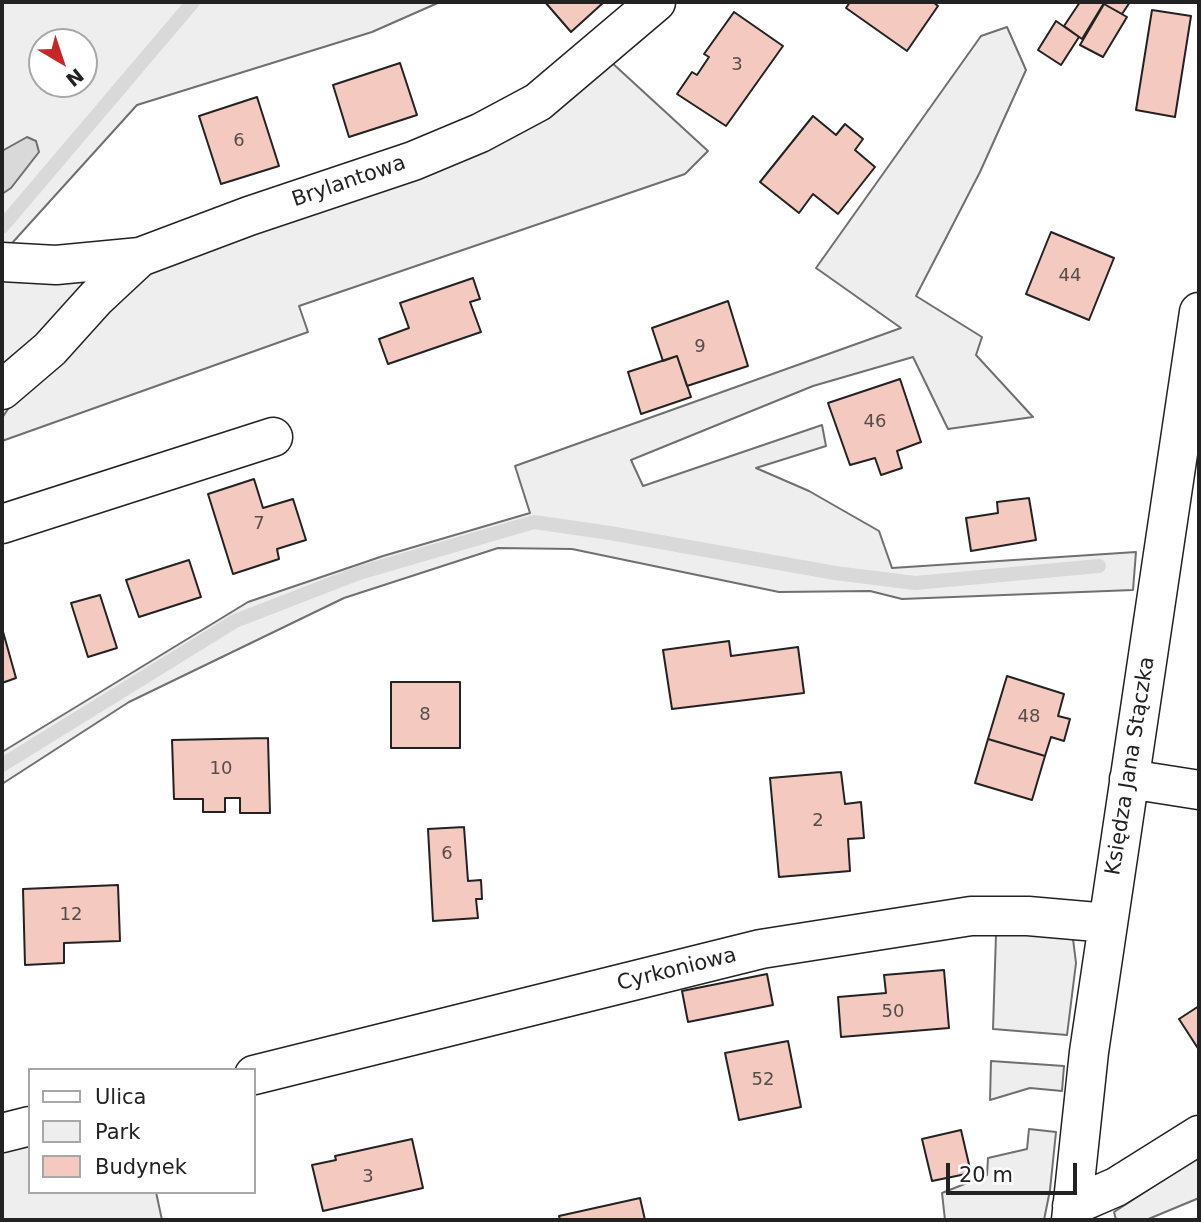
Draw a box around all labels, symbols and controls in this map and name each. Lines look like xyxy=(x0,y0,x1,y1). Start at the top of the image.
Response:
north arrow xyxy=(28,28,98,98)
house number: 3 xyxy=(731,54,743,76)
text: N xyxy=(62,64,88,91)
house number: 6 xyxy=(233,130,245,152)
street label: Brylantowa xyxy=(289,151,409,213)
house number: 44 xyxy=(1059,265,1081,287)
house number: 9 xyxy=(694,336,706,358)
house number: 46 xyxy=(864,411,886,433)
house number: 7 xyxy=(253,513,265,535)
street label: Księdza Jana Stączka xyxy=(1101,655,1161,877)
house number: 8 xyxy=(419,704,431,726)
house number: 48 xyxy=(1018,706,1040,728)
house number: 10 xyxy=(210,758,232,780)
house number: 2 xyxy=(812,810,824,832)
house number: 6 xyxy=(441,843,453,865)
house number: 12 xyxy=(60,904,82,926)
street label: Cyrkoniowa xyxy=(615,943,739,997)
house number: 50 xyxy=(882,1001,904,1023)
legend xyxy=(28,1068,256,1194)
house number: 52 xyxy=(752,1069,774,1091)
text: Ulica xyxy=(95,1085,146,1109)
text: Park xyxy=(95,1120,140,1144)
scale bar xyxy=(949,1148,1080,1192)
text: Budynek xyxy=(95,1155,187,1179)
text: 20 m xyxy=(959,1163,1013,1187)
house number: 3 xyxy=(362,1166,374,1188)

